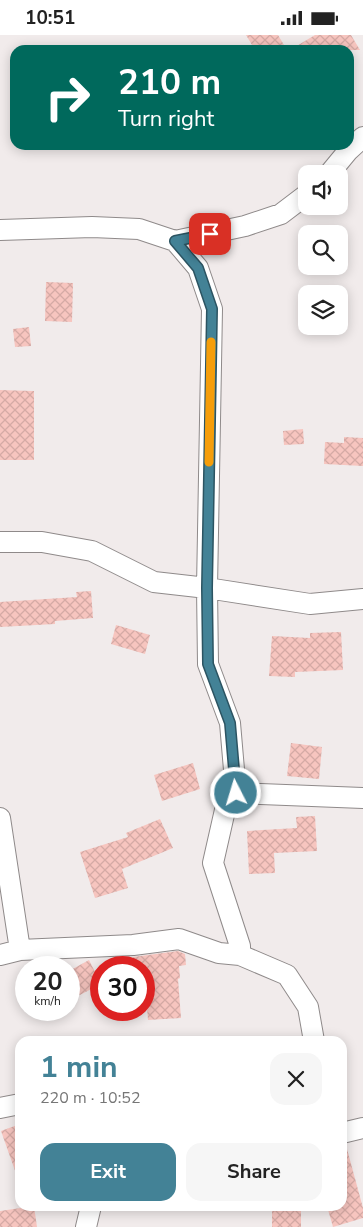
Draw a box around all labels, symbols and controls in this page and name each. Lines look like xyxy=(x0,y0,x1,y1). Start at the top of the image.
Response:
text: 10:51 xyxy=(25,5,75,31)
text: 210 m xyxy=(118,59,221,106)
icon: right xyxy=(35,65,100,130)
text: Turn right xyxy=(118,104,214,134)
map controls xyxy=(298,165,348,335)
button: sound xyxy=(298,165,348,215)
pin xyxy=(189,213,231,255)
icon: arrive xyxy=(196,220,224,248)
button: search xyxy=(298,225,348,275)
button: layers xyxy=(298,285,348,335)
position arrow xyxy=(209,766,261,818)
speed limit sign: 30 xyxy=(90,956,155,1021)
text: 20 xyxy=(32,965,63,999)
text: km/h xyxy=(34,993,61,1009)
text: 1 min xyxy=(40,1047,118,1088)
button: close xyxy=(270,1053,322,1105)
text: 220 m · 10:52 xyxy=(40,1087,141,1109)
button: Exit xyxy=(40,1143,176,1201)
button: Share xyxy=(186,1143,322,1201)

